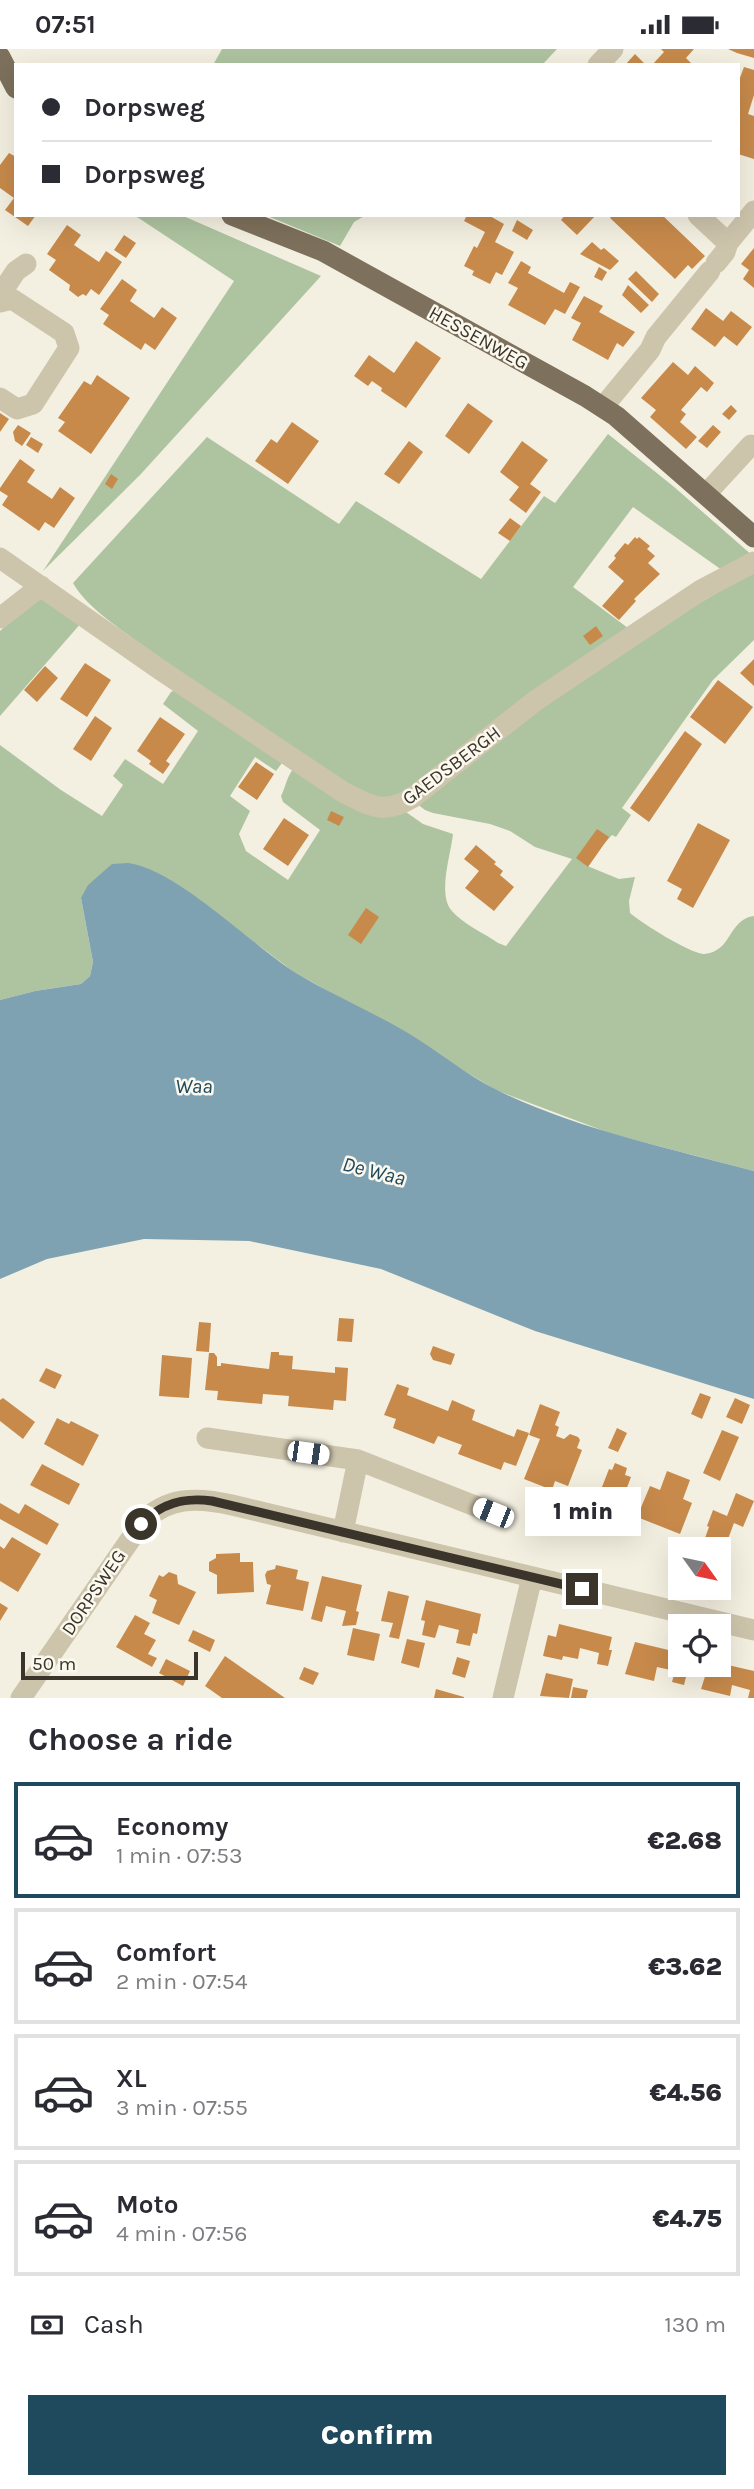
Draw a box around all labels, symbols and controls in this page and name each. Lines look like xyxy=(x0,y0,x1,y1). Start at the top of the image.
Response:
text: 07:51 xyxy=(35,9,96,40)
text: Dorpsweg xyxy=(84,92,205,123)
text: Dorpsweg xyxy=(84,159,205,190)
street label: HESSENWEG xyxy=(425,302,532,374)
street label: GAEDSBERGH xyxy=(398,722,505,810)
water label: Waa xyxy=(175,1074,213,1098)
water label: De Waa xyxy=(340,1152,408,1190)
car xyxy=(286,1440,331,1466)
callout: 1 min xyxy=(524,1487,640,1537)
car xyxy=(470,1495,517,1531)
text: 1 min xyxy=(553,1498,613,1525)
route start xyxy=(125,1508,157,1540)
north arrow xyxy=(668,1537,732,1599)
map controls xyxy=(668,1537,731,1677)
street label: DORPSWEG xyxy=(57,1546,130,1639)
route end xyxy=(566,1573,598,1605)
button: locate xyxy=(668,1614,731,1677)
scale bar xyxy=(21,1649,198,1681)
text: 50 m xyxy=(32,1653,76,1675)
text: Choose a ride xyxy=(28,1721,233,1758)
icon: car xyxy=(32,1809,95,1872)
text: Economy xyxy=(116,1811,228,1842)
text: €2.68 xyxy=(648,1825,722,1856)
text: 1 min · 07:53 xyxy=(116,1842,243,1869)
icon: car xyxy=(32,1935,95,1998)
text: Comfort xyxy=(116,1937,217,1968)
text: €3.62 xyxy=(648,1951,722,1982)
text: 2 min · 07:54 xyxy=(116,1968,248,1995)
icon: car xyxy=(32,2061,95,2124)
text: XL xyxy=(116,2063,147,2094)
text: €4.56 xyxy=(650,2077,722,2108)
text: 3 min · 07:55 xyxy=(116,2094,248,2121)
icon: car xyxy=(32,2187,95,2250)
text: Moto xyxy=(116,2189,178,2220)
text: €4.75 xyxy=(653,2203,722,2234)
text: 4 min · 07:56 xyxy=(116,2220,248,2247)
icon: cash xyxy=(28,2306,66,2344)
text: Cash xyxy=(84,2309,144,2340)
text: 130 m xyxy=(664,2311,726,2338)
button: Confirm xyxy=(28,2395,726,2475)

